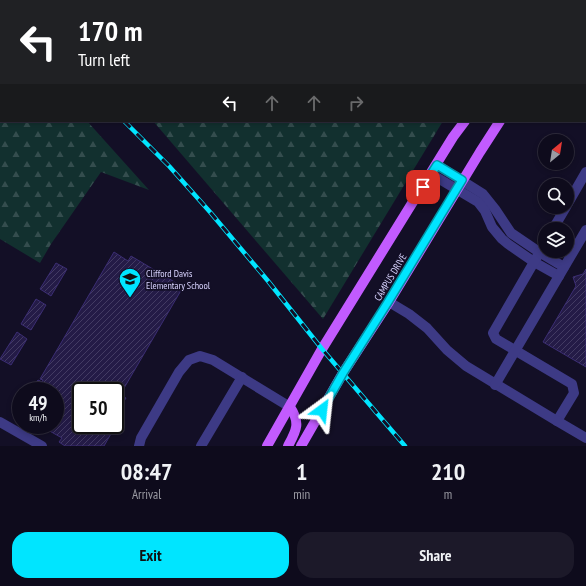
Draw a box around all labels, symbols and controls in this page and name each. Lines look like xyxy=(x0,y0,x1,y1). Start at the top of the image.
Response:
text: 170 m xyxy=(78,12,142,49)
icon: left xyxy=(12,16,64,68)
text: Turn left xyxy=(78,48,130,71)
icon: left xyxy=(219,92,241,114)
icon: ahead xyxy=(261,92,283,114)
icon: ahead xyxy=(303,92,325,114)
icon: right xyxy=(345,92,367,114)
north arrow xyxy=(538,134,574,170)
map controls xyxy=(538,134,574,258)
pin xyxy=(406,170,440,204)
icon: arrive xyxy=(412,176,434,198)
button: search xyxy=(538,178,574,214)
button: layers xyxy=(538,222,574,258)
street label: CAMPUS DRIVE xyxy=(371,251,410,303)
school or university icon: Clifford Davis Elementary School xyxy=(117,266,143,299)
place label: Clifford Davis Elementary School xyxy=(146,267,211,292)
speed limit sign: 50 xyxy=(72,382,124,434)
position arrow xyxy=(301,389,343,431)
text: 49 xyxy=(28,390,48,416)
text: km/h xyxy=(29,411,47,424)
text: 08:47 xyxy=(121,456,173,487)
text: 1 xyxy=(296,456,307,487)
text: 210 xyxy=(431,456,465,487)
text: Arrival xyxy=(132,486,161,503)
text: min xyxy=(293,486,310,503)
text: m xyxy=(444,486,452,503)
button: Exit xyxy=(12,532,289,578)
button: Share xyxy=(297,532,574,578)

